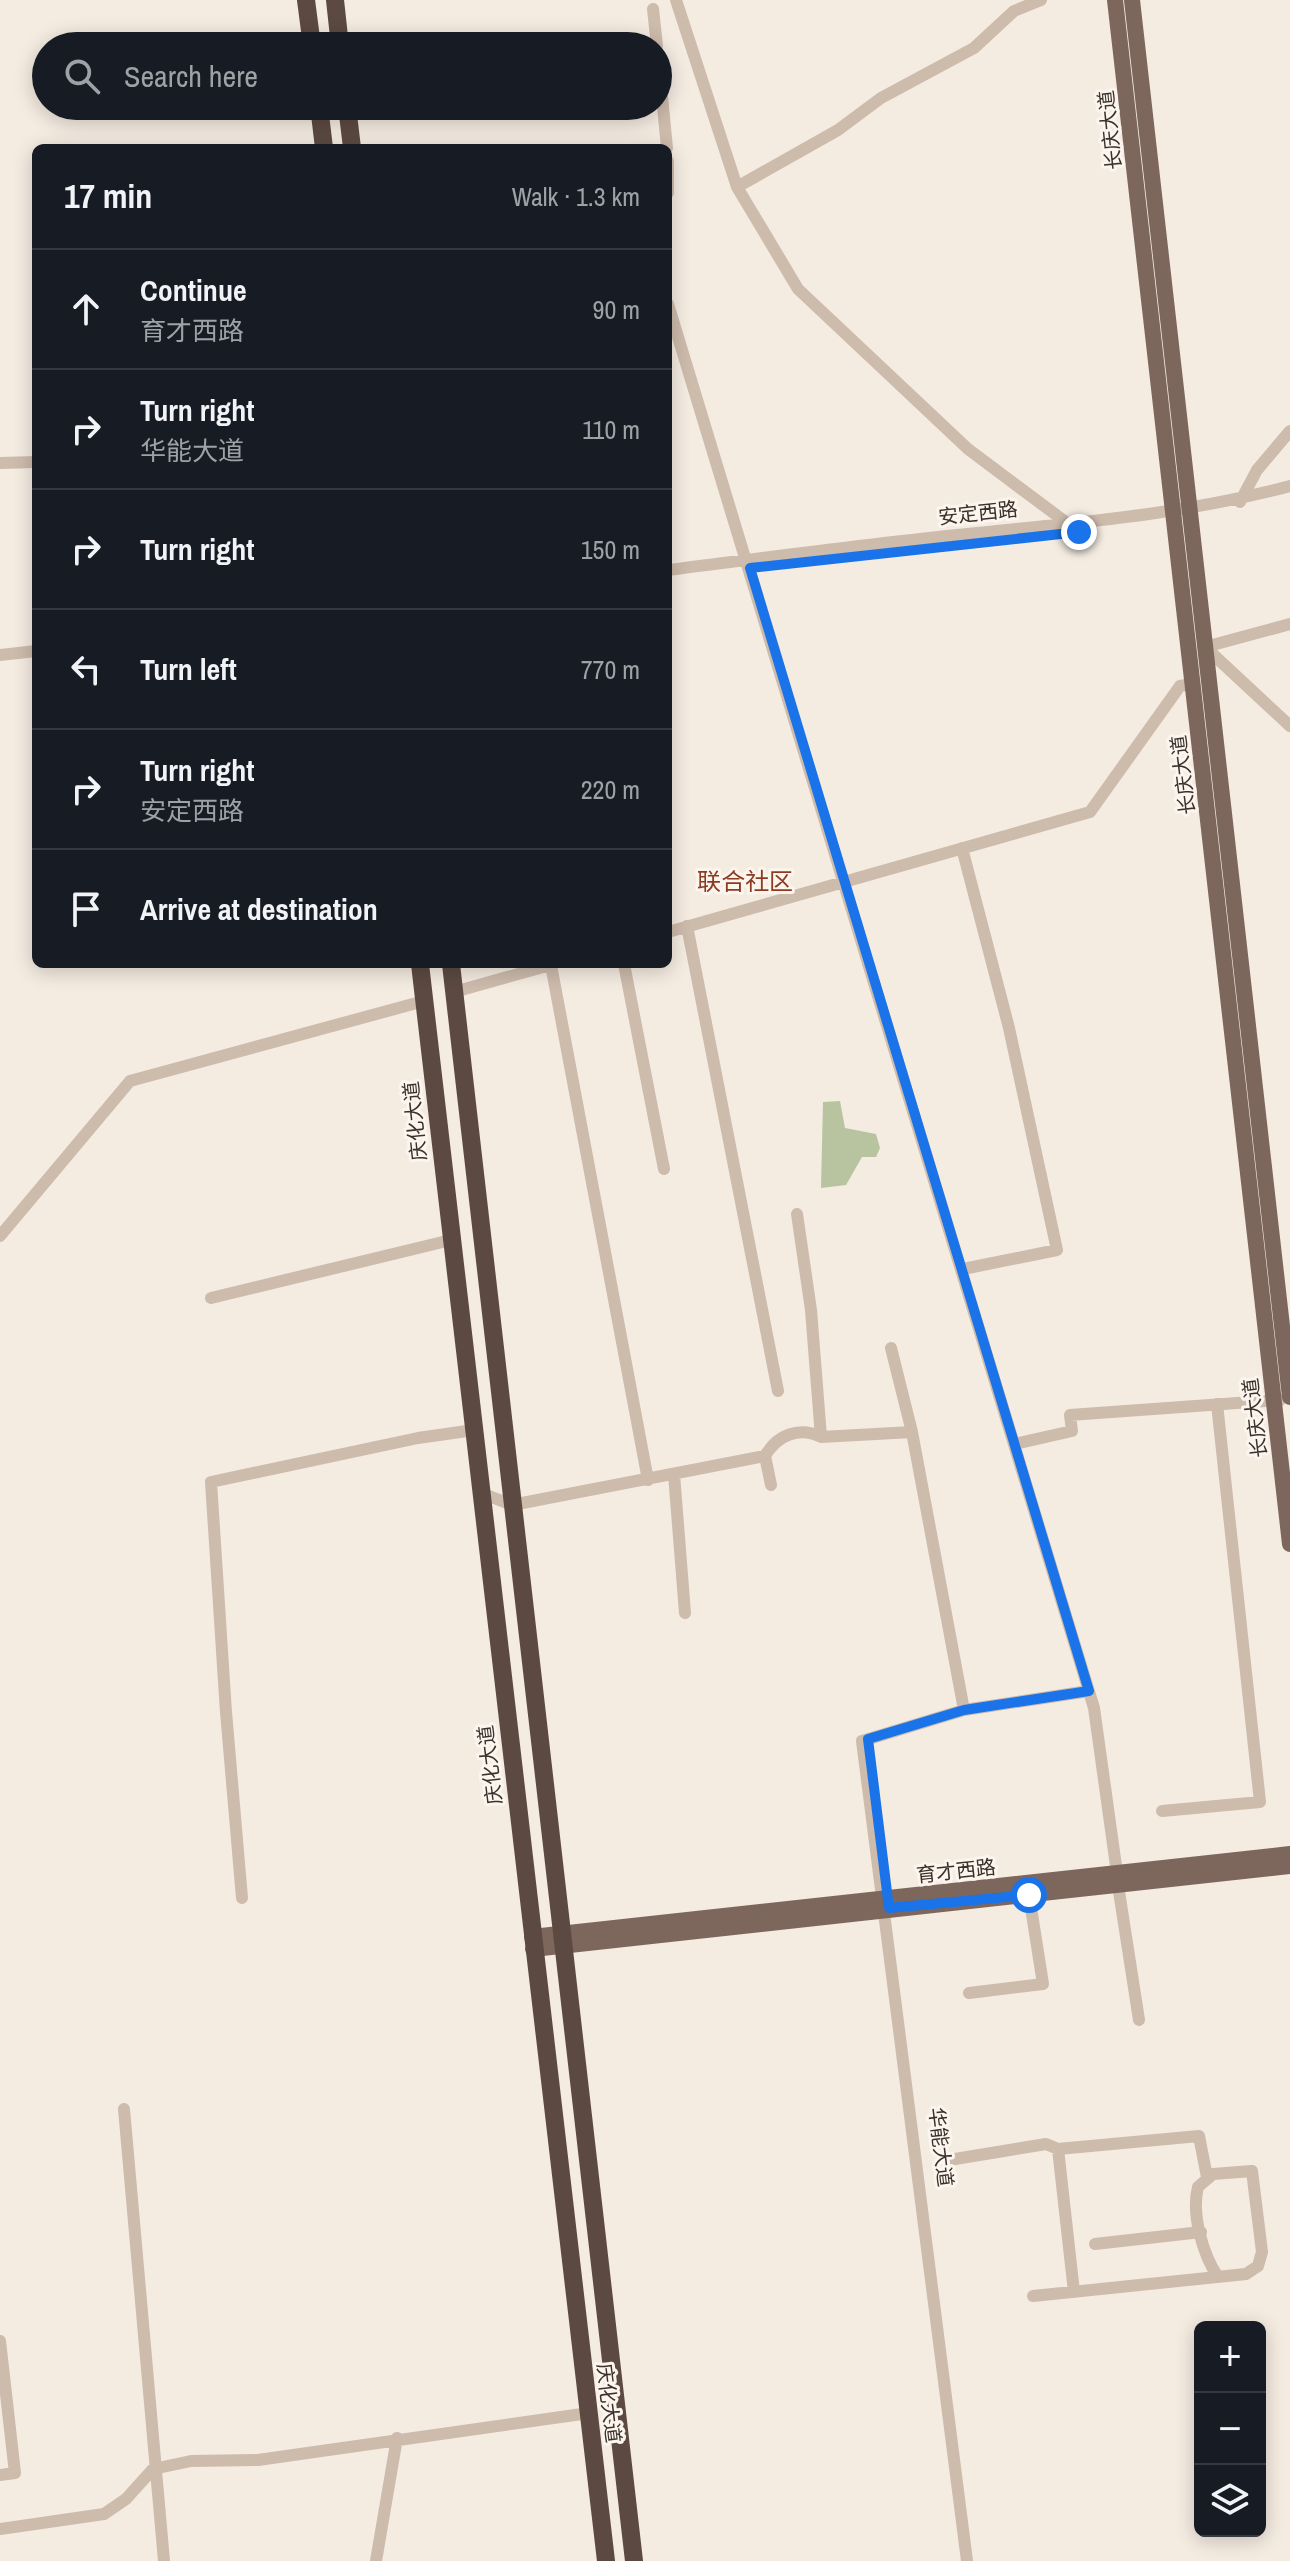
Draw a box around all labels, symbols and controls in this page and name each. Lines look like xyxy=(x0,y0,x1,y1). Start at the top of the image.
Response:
search box xyxy=(32,32,672,120)
icon: search xyxy=(60,54,104,98)
text: Search here xyxy=(124,56,258,96)
street label: 长庆大道 xyxy=(1092,89,1127,171)
text: 17 min xyxy=(64,173,152,219)
text: Walk · 1.3 km xyxy=(512,179,640,214)
text: Continue xyxy=(140,270,247,310)
icon: ahead xyxy=(64,287,108,331)
text: 90 m xyxy=(593,292,640,327)
text: 育才西路 xyxy=(140,313,244,348)
text: Turn right xyxy=(140,390,254,430)
icon: right xyxy=(64,407,108,451)
text: 110 m xyxy=(582,412,640,447)
text: 华能大道 xyxy=(140,433,244,468)
street label: 安定西路 xyxy=(937,495,1019,530)
route end xyxy=(1061,514,1097,550)
icon: right xyxy=(64,527,108,571)
text: Turn right xyxy=(140,529,254,569)
text: 150 m xyxy=(581,532,640,567)
icon: left xyxy=(64,647,108,691)
text: Turn left xyxy=(140,649,237,689)
text: 770 m xyxy=(581,652,640,687)
street label: 长庆大道 xyxy=(1164,734,1201,816)
text: Turn right xyxy=(140,750,254,790)
icon: right xyxy=(64,767,108,811)
text: 220 m xyxy=(581,772,640,807)
text: 安定西路 xyxy=(140,793,244,828)
district label: 联合社区 xyxy=(697,865,793,897)
icon: arrive xyxy=(64,887,108,931)
text: Arrive at destination xyxy=(140,889,378,929)
street label: 庆化大道 xyxy=(397,1080,432,1162)
street label: 长庆大道 xyxy=(1236,1377,1273,1459)
street label: 庆化大道 xyxy=(471,1724,508,1806)
street label: 育才西路 xyxy=(915,1853,997,1888)
route start xyxy=(1011,1877,1047,1913)
street label: 华能大道 xyxy=(923,2106,960,2188)
map controls xyxy=(1194,2321,1266,2537)
button: + xyxy=(1194,2321,1266,2393)
street label: 庆化大道 xyxy=(591,2362,628,2444)
button: − xyxy=(1194,2393,1266,2465)
button: layers xyxy=(1194,2465,1266,2537)

